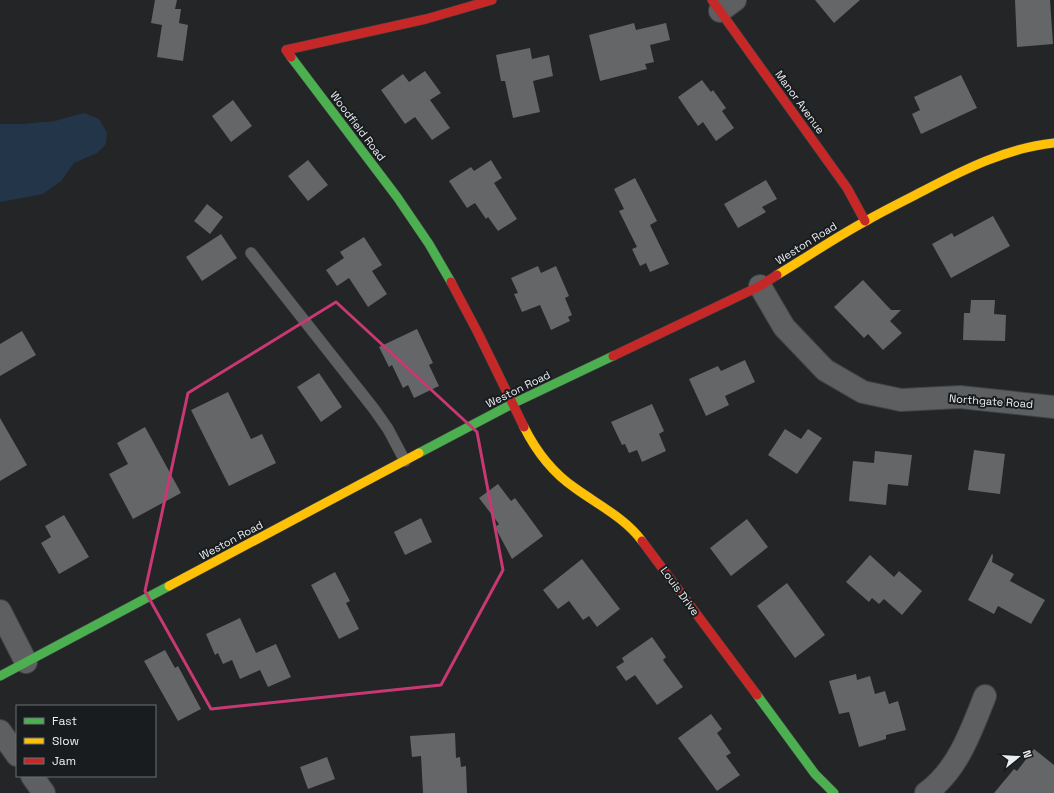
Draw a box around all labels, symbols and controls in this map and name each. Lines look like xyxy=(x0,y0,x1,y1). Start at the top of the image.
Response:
street label: Manor Avenue xyxy=(772,68,828,136)
street label: Woodfield Road xyxy=(327,88,389,164)
street label: Weston Road xyxy=(773,219,839,267)
street label: Weston Road xyxy=(484,367,552,411)
street label: Northgate Road xyxy=(948,391,1034,411)
street label: Weston Road xyxy=(197,517,265,563)
street label: Louis Drive xyxy=(658,564,702,618)
legend xyxy=(16,705,156,777)
text: Fast xyxy=(52,713,77,729)
text: Slow xyxy=(52,733,79,749)
north arrow xyxy=(998,737,1038,777)
text: N xyxy=(1020,748,1035,760)
text: Jam xyxy=(52,753,76,769)

